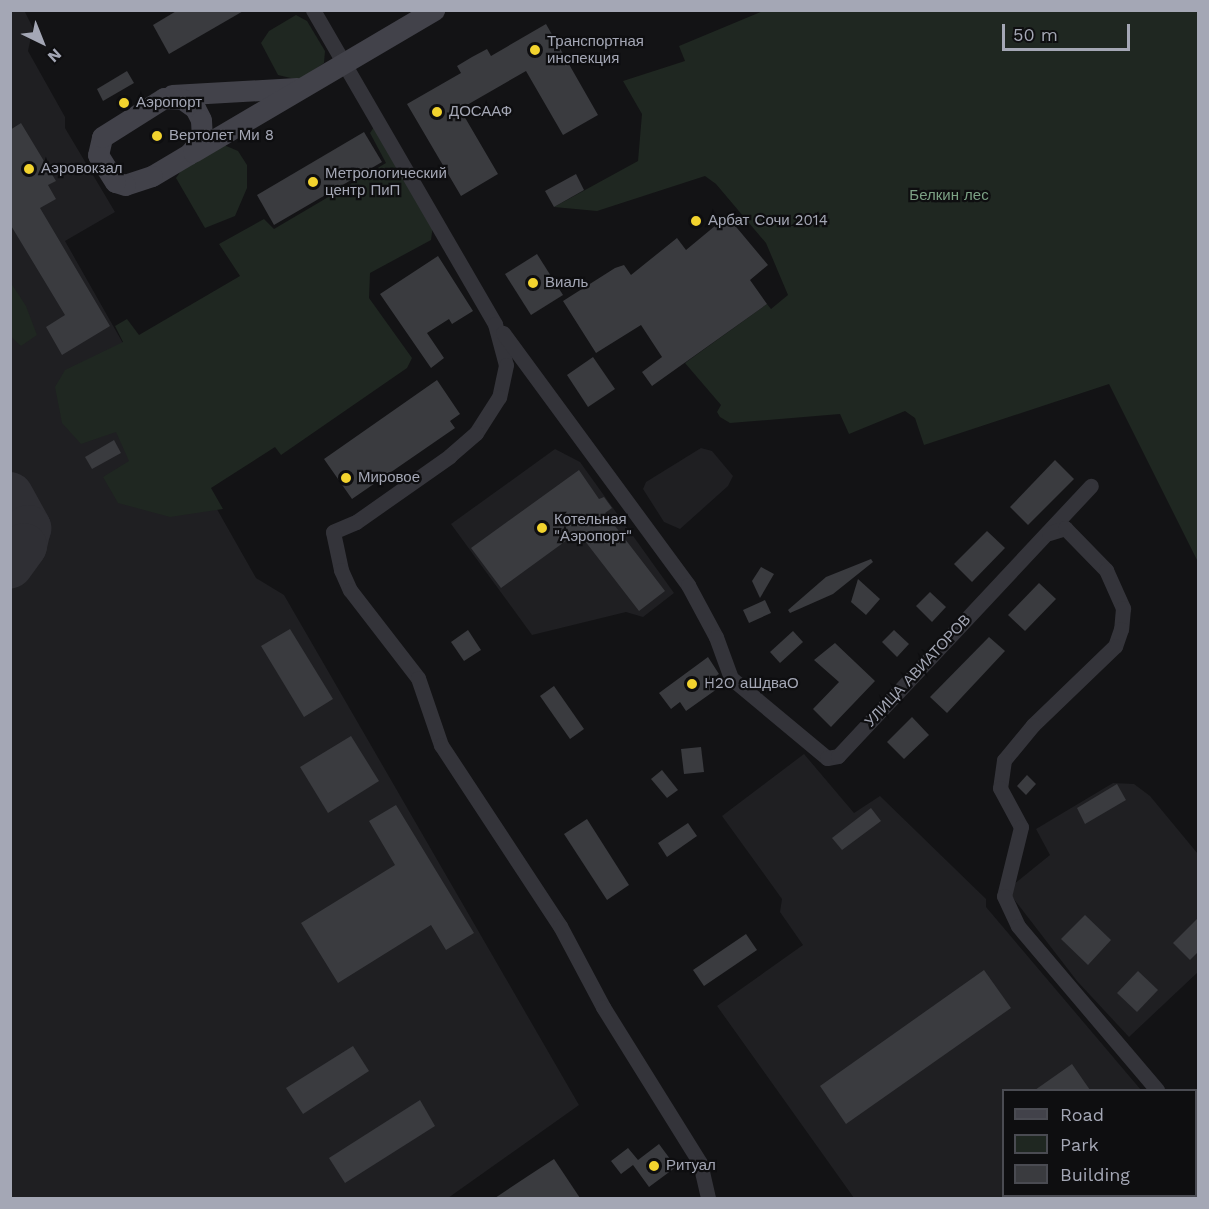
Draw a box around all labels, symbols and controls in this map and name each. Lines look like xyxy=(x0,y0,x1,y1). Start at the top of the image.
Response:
north arrow xyxy=(12,12,72,72)
scale bar xyxy=(1005,12,1132,50)
text: 50 m xyxy=(1013,24,1058,45)
place label: Транспортная инспекция xyxy=(547,32,644,67)
marker: Транспортная инспекция xyxy=(528,43,542,57)
text: N xyxy=(44,45,65,67)
place label: Аэропорт xyxy=(136,94,202,112)
marker: Аэропорт xyxy=(117,96,131,110)
place label: ДОСААФ xyxy=(449,103,512,121)
marker: ДОСААФ xyxy=(430,105,444,119)
place label: Вертолет Ми 8 xyxy=(169,127,274,145)
marker: Вертолет Ми 8 xyxy=(150,129,164,143)
place label: Аэровокзал xyxy=(41,160,123,178)
marker: Аэровокзал xyxy=(22,162,36,176)
place label: Метрологический центр ПиП xyxy=(325,164,447,199)
marker: Метрологический центр ПиП xyxy=(306,175,320,189)
park label: Белкин лес xyxy=(909,187,989,205)
place label: Арбат Сочи 2014 xyxy=(708,212,828,230)
marker: Арбат Сочи 2014 xyxy=(689,214,703,228)
place label: Виаль xyxy=(545,274,588,292)
marker: Виаль xyxy=(526,276,540,290)
place label: Мировое xyxy=(358,469,420,487)
marker: Мировое xyxy=(339,471,353,485)
place label: Котельная "Аэропорт" xyxy=(554,510,632,545)
marker: Котельная "Аэропорт" xyxy=(535,521,549,535)
street label: УЛИЦА АВИАТОРОВ xyxy=(861,611,975,731)
place label: H2O аШдваО xyxy=(704,675,799,693)
marker: H2O аШдваО xyxy=(685,677,699,691)
legend xyxy=(1002,1089,1197,1197)
text: Road xyxy=(1060,1104,1104,1125)
text: Park xyxy=(1060,1134,1099,1155)
place label: Ритуал xyxy=(666,1157,716,1175)
marker: Ритуал xyxy=(647,1159,661,1173)
text: Building xyxy=(1060,1164,1130,1185)

